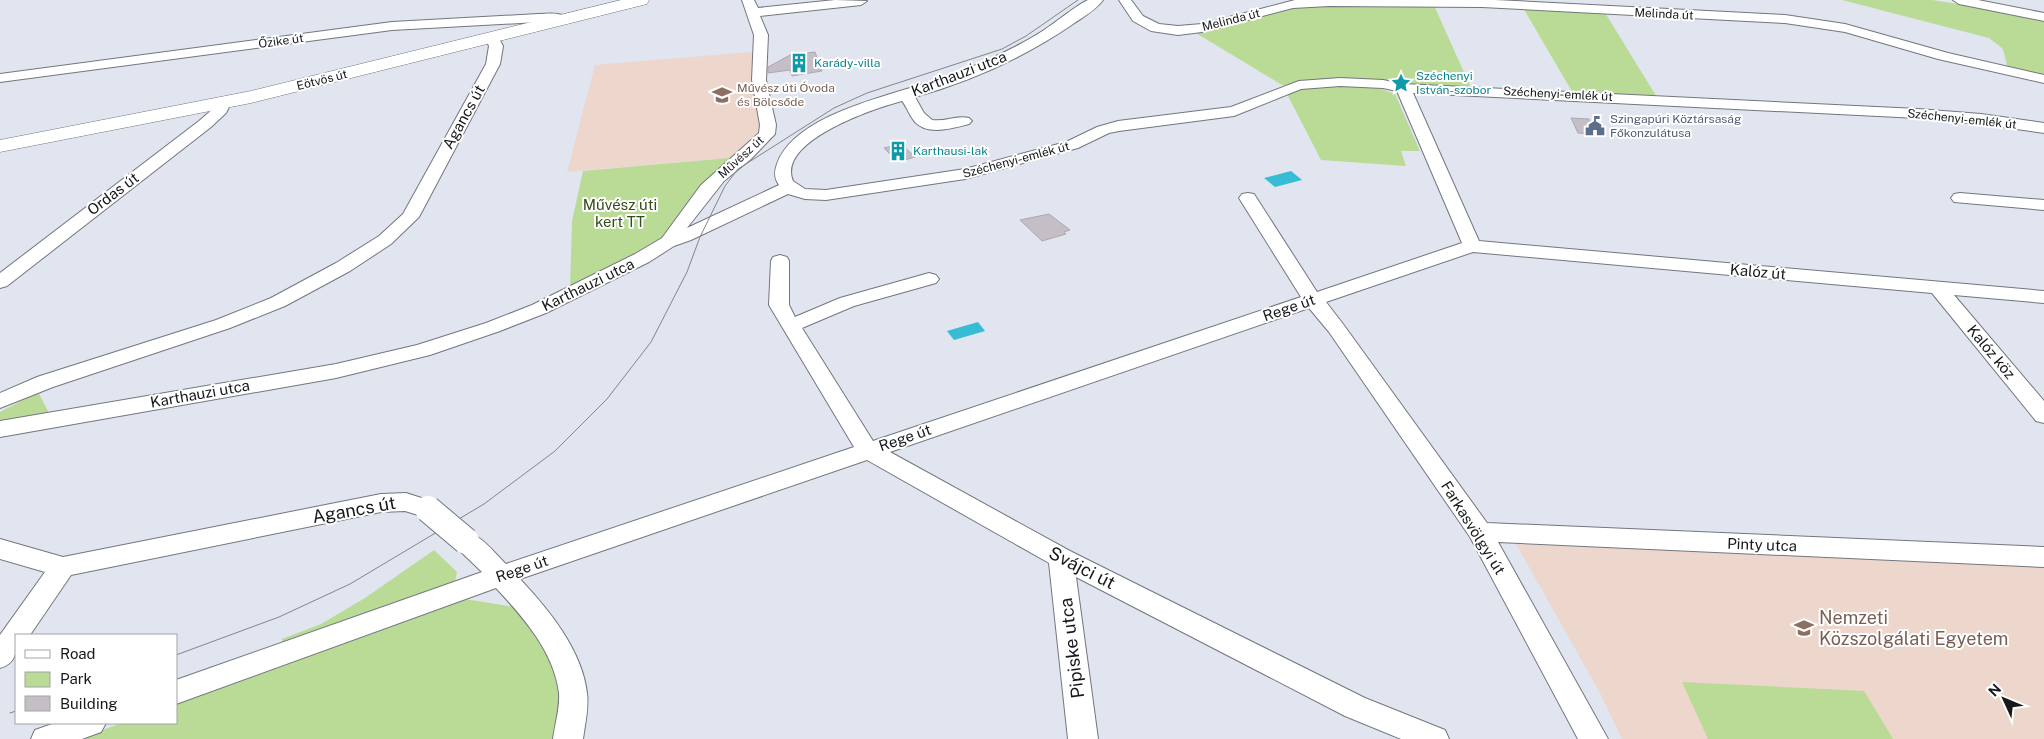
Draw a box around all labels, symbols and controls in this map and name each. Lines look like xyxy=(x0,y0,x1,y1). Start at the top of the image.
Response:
street label: Melinda út xyxy=(1634,5,1694,23)
street label: Melinda út xyxy=(1201,6,1262,34)
street label: Őzike út xyxy=(258,31,305,51)
street label: Karthauzi utca xyxy=(909,48,1009,100)
building icon: Karády-villa xyxy=(788,52,810,74)
place label: Karády-villa xyxy=(814,56,880,70)
street label: Eötvös út xyxy=(295,67,349,93)
place label: Széchenyi István-szobor xyxy=(1416,69,1492,97)
place icon: Széchenyi István-szobor xyxy=(1390,72,1412,94)
place label: Művész úti Óvoda és Bölcsőde xyxy=(737,81,835,109)
street label: Agancs út xyxy=(439,82,488,152)
school or university icon: Művész úti Óvoda és Bölcsőde xyxy=(711,84,733,106)
street label: Széchenyi-emlék út xyxy=(1503,84,1614,104)
street label: Széchenyi-emlék út xyxy=(1907,106,2018,132)
place label: Szingapúri Köztársaság Főkonzulátusa xyxy=(1610,112,1741,140)
public building icon: Szingapúri Köztársaság Főkonzulátusa xyxy=(1584,115,1606,137)
street label: Művész út xyxy=(715,133,767,181)
street label: Széchenyi-emlék út xyxy=(961,139,1071,181)
building icon: Karthausi-lak xyxy=(887,140,909,162)
place label: Karthausi-lak xyxy=(913,144,988,158)
street label: Ordas út xyxy=(84,169,142,218)
park label: Művész úti kert TT xyxy=(583,196,657,230)
street label: Karthauzi utca xyxy=(539,255,637,314)
street label: Kalóz út xyxy=(1729,261,1787,282)
street label: Rege út xyxy=(1261,291,1317,324)
street label: Kalóz köz xyxy=(1964,321,2019,382)
street label: Karthauzi utca xyxy=(149,376,251,411)
street label: Rege út xyxy=(877,421,933,454)
street label: Farkasvölgyi út xyxy=(1438,478,1509,578)
street label: Agancs út xyxy=(311,492,397,527)
street label: Pinty utca xyxy=(1727,535,1797,554)
street label: Svájci út xyxy=(1046,542,1119,593)
street label: Rege út xyxy=(494,552,550,585)
street label: Pipiske utca xyxy=(1055,597,1088,700)
place label: Nemzeti Közszolgálati Egyetem xyxy=(1819,607,2008,649)
school or university icon: Nemzeti Közszolgálati Egyetem xyxy=(1793,617,1815,639)
legend xyxy=(15,634,178,724)
text: Road xyxy=(60,645,96,662)
text: Park xyxy=(60,670,92,687)
north arrow xyxy=(1979,674,2029,724)
text: N xyxy=(1985,680,2004,699)
text: Building xyxy=(60,695,118,712)

